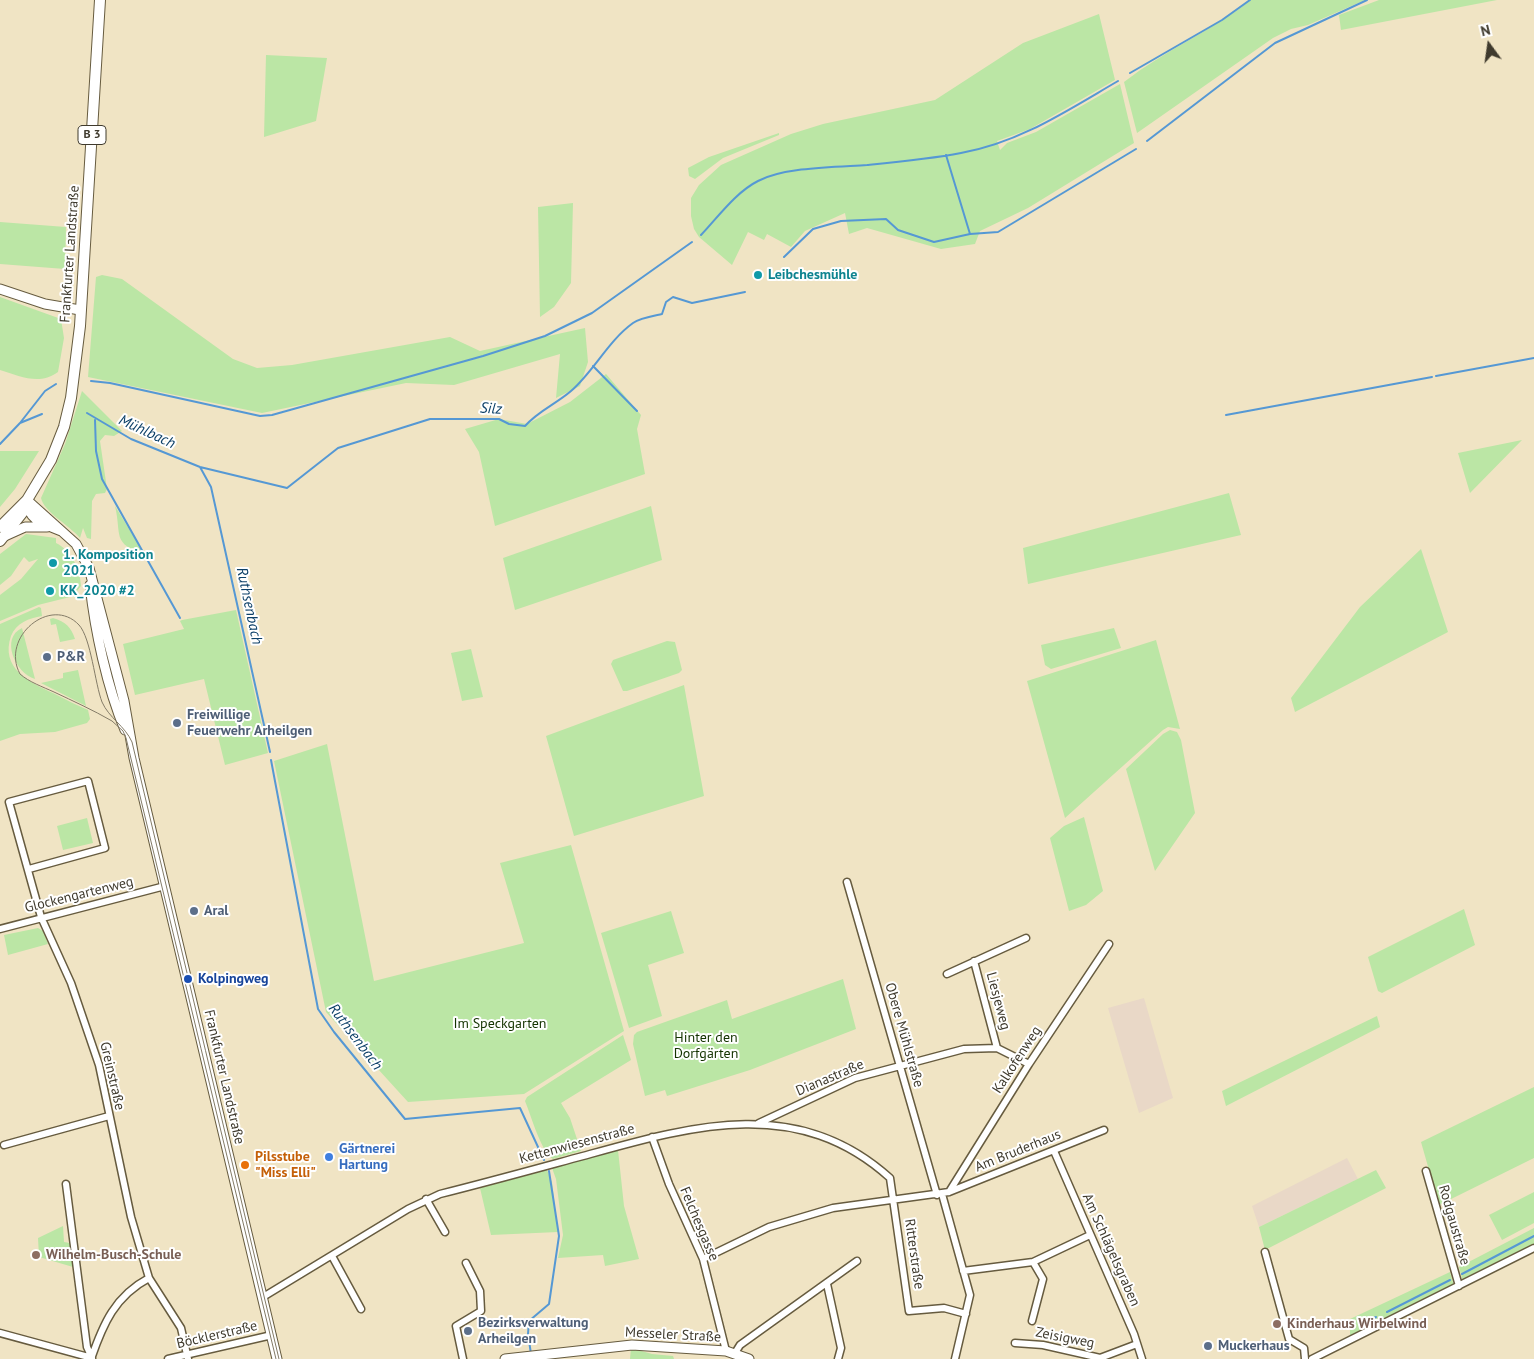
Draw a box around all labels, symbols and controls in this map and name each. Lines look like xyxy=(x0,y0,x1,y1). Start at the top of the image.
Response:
north arrow xyxy=(1464,20,1514,70)
text: N xyxy=(1479,21,1492,40)
road number: B 3 xyxy=(78,126,106,144)
street label: Frankfurter Landstraße xyxy=(57,185,83,323)
place label: Leibchesmühle xyxy=(768,267,857,283)
marker: Leibchesmühle xyxy=(752,269,764,281)
water label: Silz xyxy=(479,399,503,419)
water label: Mühlbach xyxy=(116,411,178,453)
place label: 1. Komposition 2021 xyxy=(63,547,153,580)
marker: 1. Komposition 2021 xyxy=(47,557,59,569)
water label: Ruthsenbach xyxy=(232,566,266,646)
place label: KK_2020 #2 xyxy=(60,583,135,599)
marker: KK_2020 #2 xyxy=(44,585,56,597)
place label: P&R xyxy=(57,649,85,665)
marker: P&R xyxy=(41,651,53,663)
place label: Freiwillige Feuerwehr Arheilgen xyxy=(187,707,312,740)
marker: Freiwillige Feuerwehr Arheilgen xyxy=(171,717,183,729)
street label: Glockengartenweg xyxy=(23,873,135,917)
place label: Aral xyxy=(204,903,228,919)
marker: Aral xyxy=(188,905,200,917)
street label: Liesjeweg xyxy=(982,970,1014,1032)
place label: Kolpingweg xyxy=(198,971,269,987)
marker: Kolpingweg xyxy=(182,973,194,985)
street label: Obere Mühlstraße xyxy=(881,981,927,1089)
water label: Ruthsenbach xyxy=(324,1000,386,1074)
street label: Frankfurter Landstraße xyxy=(200,1008,248,1146)
park label: Im Speckgarten xyxy=(453,1016,547,1032)
street label: Kalkofenweg xyxy=(989,1023,1045,1097)
park label: Hinter den Dorfgärten xyxy=(674,1030,738,1062)
street label: Greinstraße xyxy=(96,1040,128,1112)
street label: Dianastraße xyxy=(793,1056,867,1100)
street label: Kettenwiesenstraße xyxy=(518,1121,636,1167)
street label: Am Bruderhaus xyxy=(973,1126,1063,1176)
place label: Gärtnerei Hartung xyxy=(339,1141,395,1174)
place label: Pilsstube "Miss Elli" xyxy=(255,1149,316,1182)
marker: Gärtnerei Hartung xyxy=(323,1151,335,1163)
marker: Pilsstube "Miss Elli" xyxy=(239,1159,251,1171)
street label: Rodgaustraße xyxy=(1435,1183,1473,1267)
street label: Felchesgasse xyxy=(676,1184,722,1264)
street label: Am Schlägelsgraben xyxy=(1079,1191,1143,1309)
street label: Ritterstraße xyxy=(901,1218,927,1290)
place label: Wilhelm-Busch-Schule xyxy=(46,1247,181,1263)
marker: Wilhelm-Busch-Schule xyxy=(30,1249,42,1261)
place label: Bezirksverwaltung Arheilgen xyxy=(478,1315,589,1348)
place label: Kinderhaus Wirbelwind xyxy=(1287,1316,1427,1332)
street label: Böcklerstraße xyxy=(175,1318,259,1352)
marker: Kinderhaus Wirbelwind xyxy=(1271,1318,1283,1330)
street label: Messeler Straße xyxy=(625,1324,721,1346)
street label: Zeisigweg xyxy=(1034,1324,1096,1352)
marker: Bezirksverwaltung Arheilgen xyxy=(462,1325,474,1337)
place label: Muckerhaus xyxy=(1218,1338,1290,1354)
marker: Muckerhaus xyxy=(1202,1340,1214,1352)

